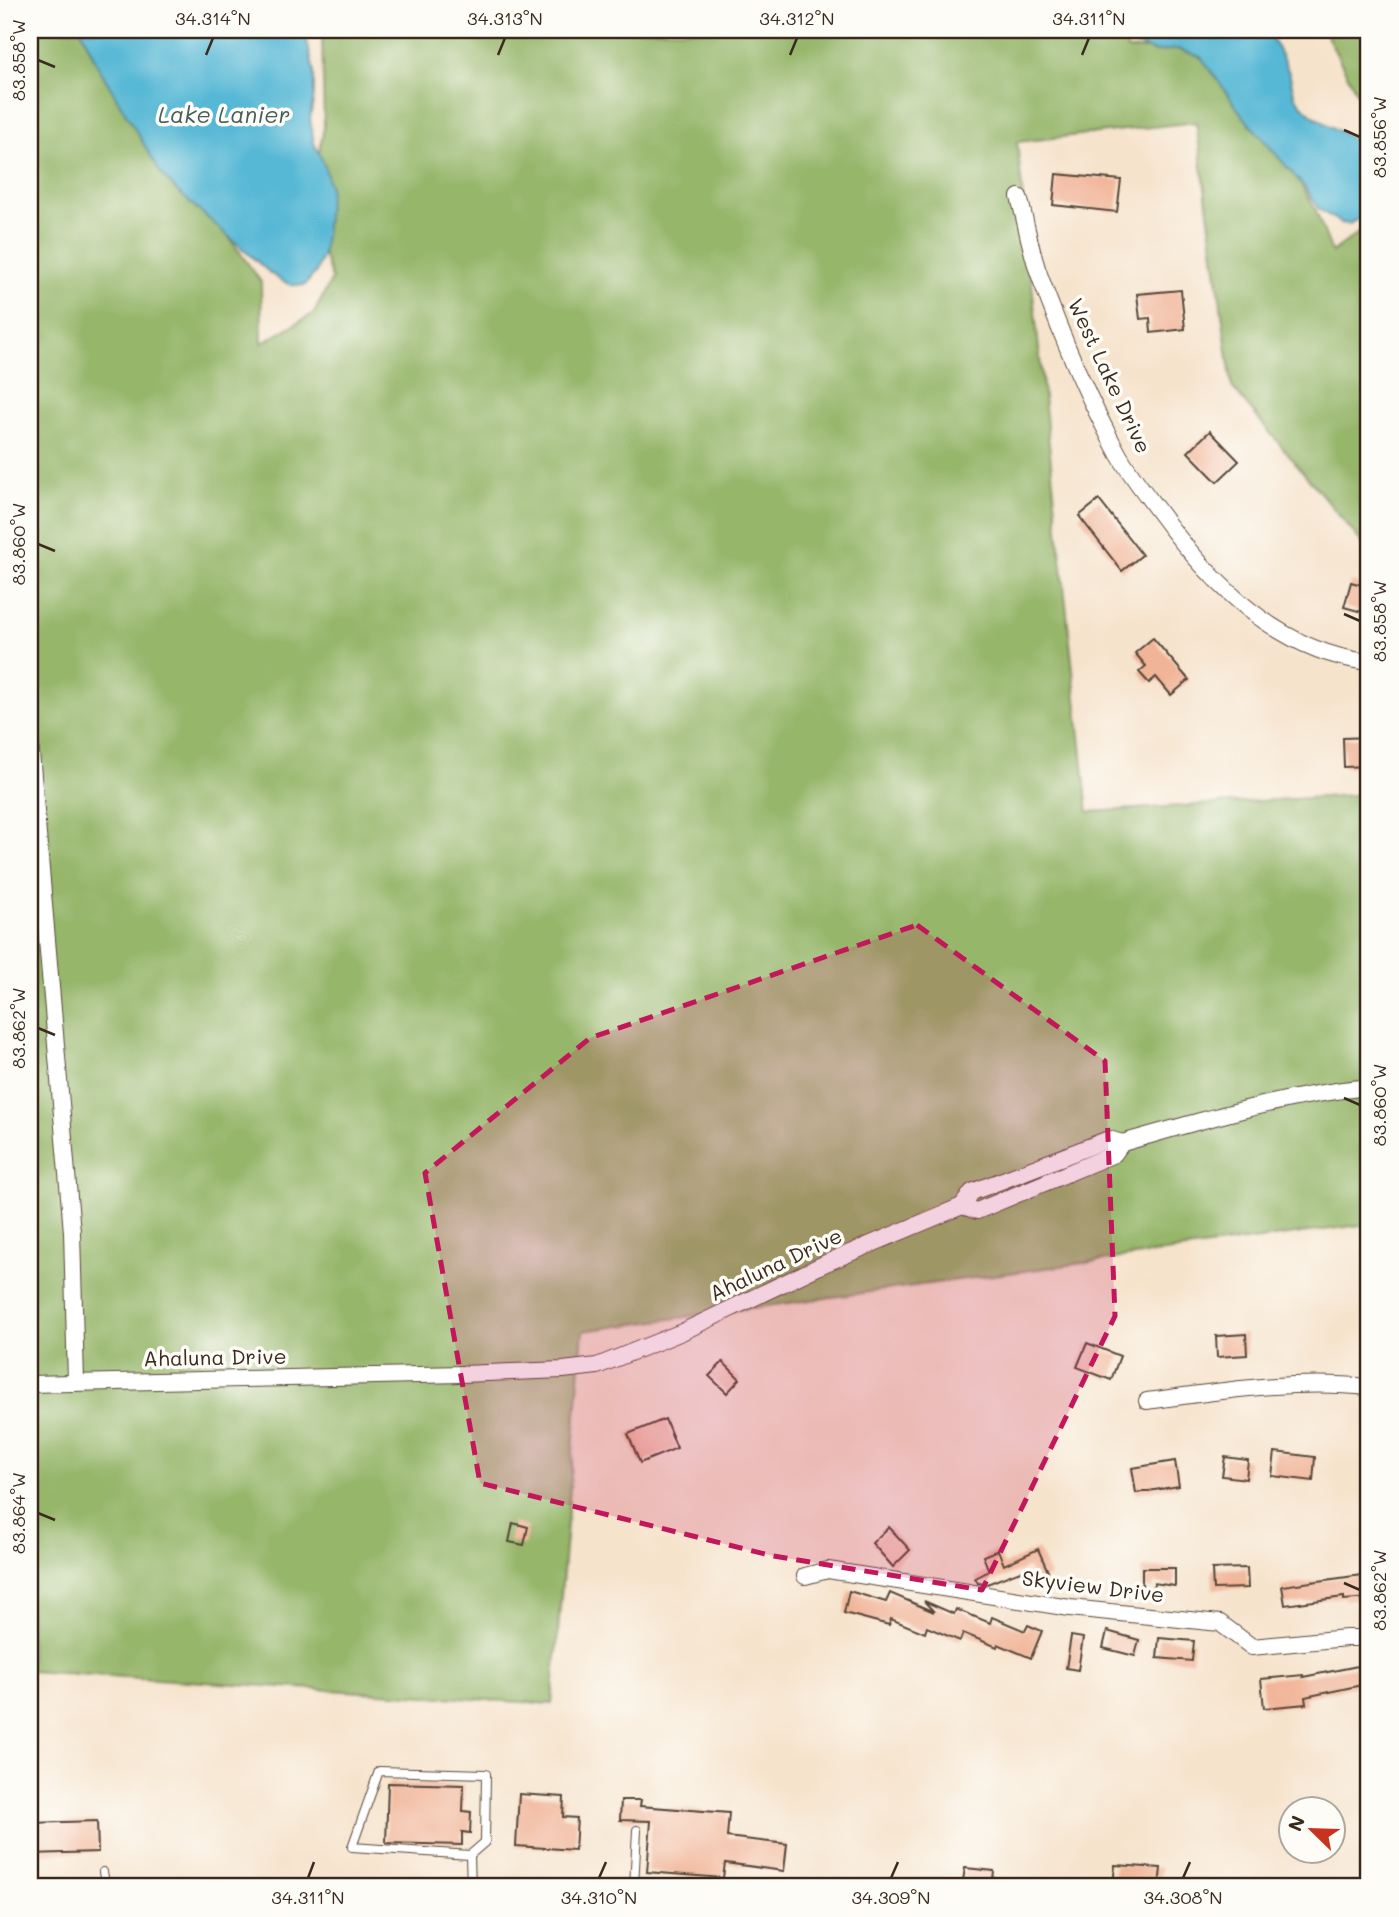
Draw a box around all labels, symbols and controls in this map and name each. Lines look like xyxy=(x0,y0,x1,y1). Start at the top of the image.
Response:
text: 34.314°N xyxy=(175,6,251,30)
text: 34.313°N xyxy=(467,6,543,30)
text: 34.312°N xyxy=(759,6,835,30)
text: 34.311°N xyxy=(1052,6,1126,30)
text: 83.858°W xyxy=(6,19,30,101)
text: 83.856°W xyxy=(1367,96,1391,178)
water label: Lake Lanier xyxy=(158,99,290,129)
street label: West Lake Drive xyxy=(1063,293,1158,457)
text: 83.860°W xyxy=(6,503,30,585)
text: 83.858°W xyxy=(1367,580,1391,662)
text: 83.862°W xyxy=(6,987,30,1069)
text: 83.860°W xyxy=(1367,1064,1391,1146)
street label: Ahaluna Drive xyxy=(705,1221,846,1306)
street label: Ahaluna Drive xyxy=(143,1342,287,1371)
text: 83.864°W xyxy=(6,1472,30,1554)
text: 83.862°W xyxy=(1367,1549,1391,1631)
street label: Skyview Drive xyxy=(1021,1563,1166,1608)
north arrow xyxy=(1276,1794,1346,1864)
text: N xyxy=(1282,1812,1310,1835)
text: 34.311°N xyxy=(271,1885,345,1909)
text: 34.310°N xyxy=(561,1885,637,1909)
text: 34.309°N xyxy=(852,1885,930,1909)
text: 34.308°N xyxy=(1143,1885,1223,1909)

